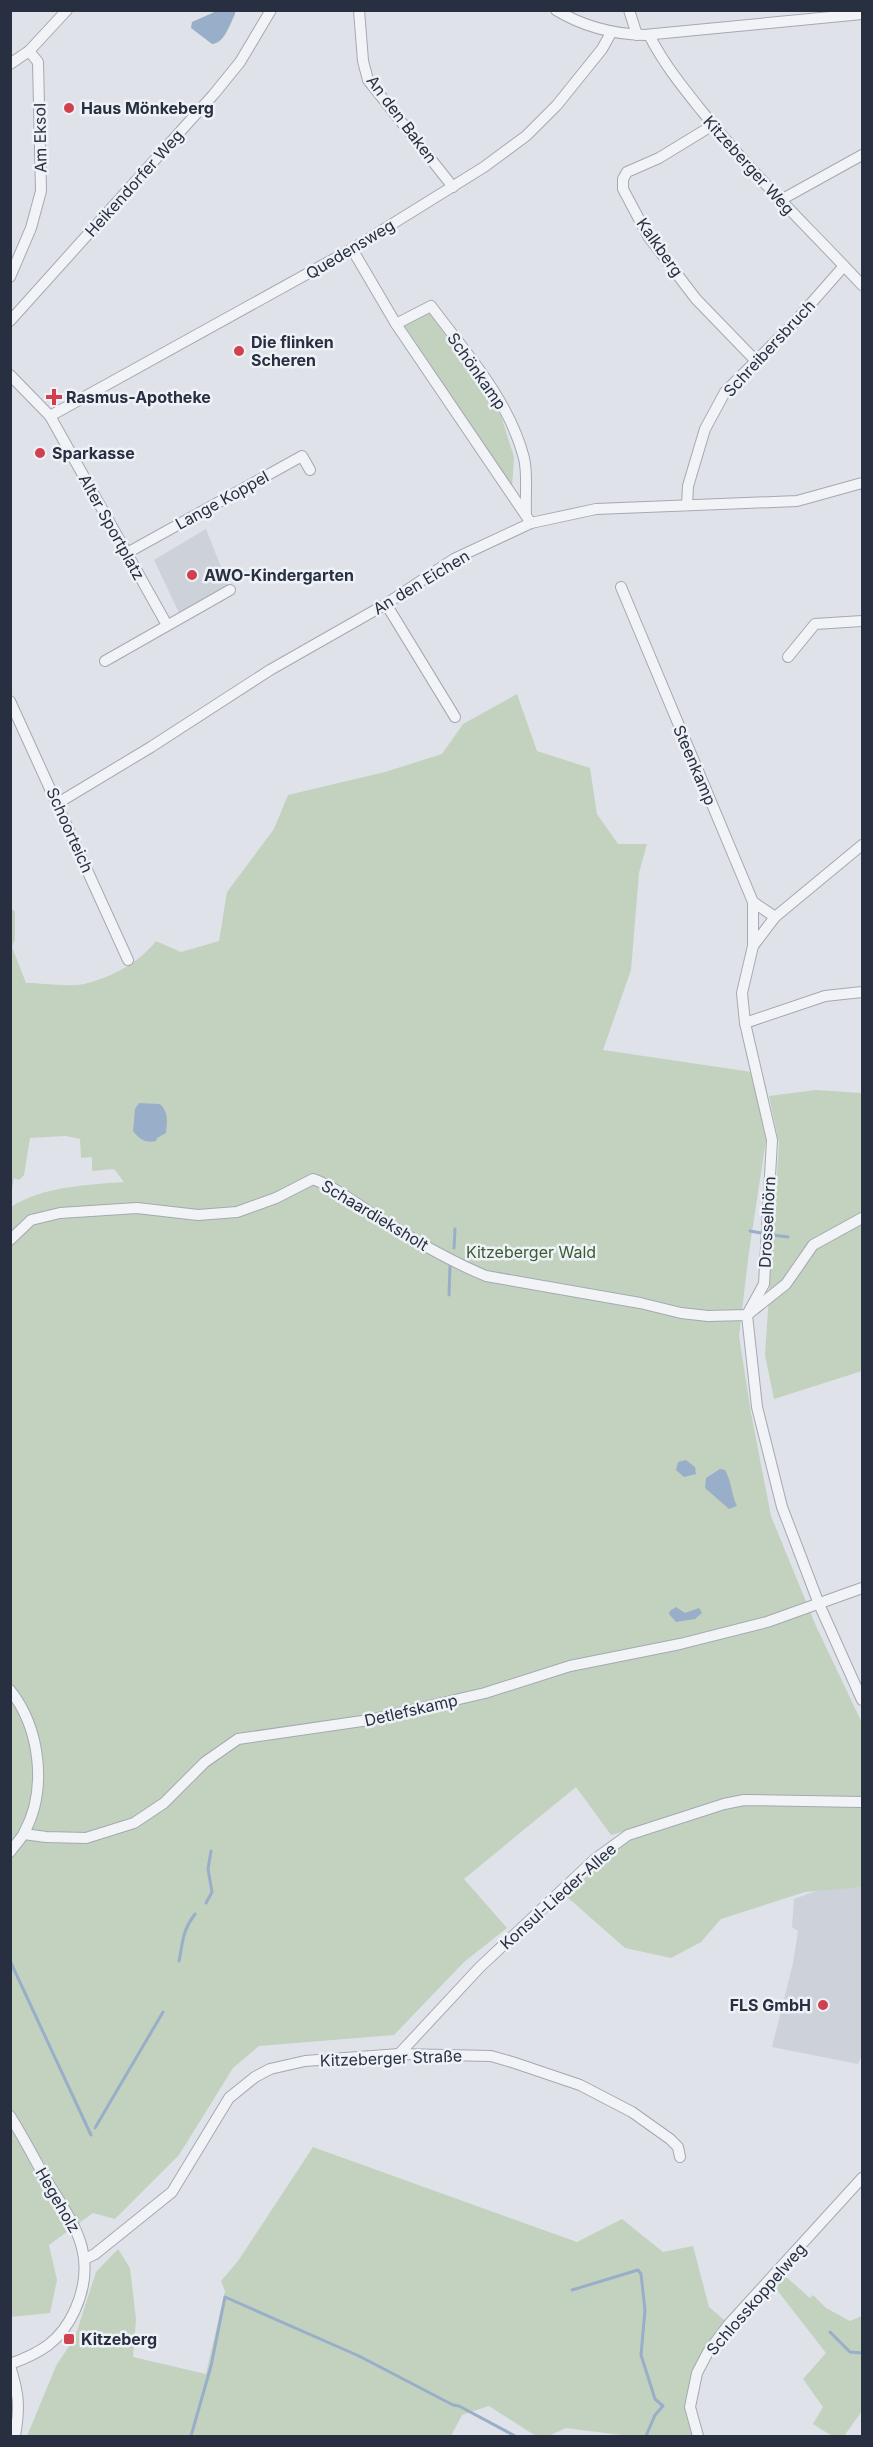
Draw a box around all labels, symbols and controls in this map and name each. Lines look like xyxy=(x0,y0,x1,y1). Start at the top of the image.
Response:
street label: An den Baken xyxy=(362,71,442,167)
place label: Haus Mönkeberg xyxy=(81,98,214,118)
marker: Haus Mönkeberg xyxy=(62,101,76,115)
street label: Am Eksol xyxy=(29,103,51,173)
street label: Kitzeberger Weg xyxy=(699,111,799,219)
street label: Heikendorfer Weg xyxy=(81,125,187,241)
street label: Kalkberg xyxy=(633,214,687,280)
street label: Quedensweg xyxy=(302,215,398,283)
street label: Schreibersbruch xyxy=(719,295,819,401)
street label: Schönkamp xyxy=(443,329,511,413)
place label: Die flinken Scheren xyxy=(251,332,334,370)
marker: Die flinken Scheren xyxy=(232,344,246,358)
place label: Rasmus-Apotheke xyxy=(66,387,211,407)
marker: Rasmus-Apotheke xyxy=(47,390,61,404)
place label: Sparkasse xyxy=(52,443,135,463)
marker: Sparkasse xyxy=(33,446,47,460)
street label: Lange Koppel xyxy=(172,466,272,534)
street label: Alter Sportplatz xyxy=(75,471,149,583)
street label: An den Eichen xyxy=(369,545,473,619)
place label: AWO-Kindergarten xyxy=(204,565,354,585)
marker: AWO-Kindergarten xyxy=(185,568,199,582)
street label: Steenkamp xyxy=(669,722,721,808)
street label: Schoorteich xyxy=(42,784,98,876)
street label: Schaardieksholt xyxy=(318,1175,432,1255)
street label: Drosselhörn xyxy=(755,1176,779,1268)
park label: Kitzeberger Wald xyxy=(466,1242,596,1262)
street label: Detlefskamp xyxy=(363,1690,459,1730)
street label: Konsul-Lieder-Allee xyxy=(496,1839,620,1953)
place label: FLS GmbH xyxy=(730,1995,811,2015)
marker: FLS GmbH xyxy=(816,1998,830,2012)
street label: Kitzeberger Straße xyxy=(320,2046,462,2070)
street label: Hegeholz xyxy=(31,2164,85,2236)
street label: Schlosskoppelweg xyxy=(702,2239,810,2359)
place label: Kitzeberg xyxy=(81,2329,157,2349)
marker: Kitzeberg xyxy=(62,2332,76,2346)

